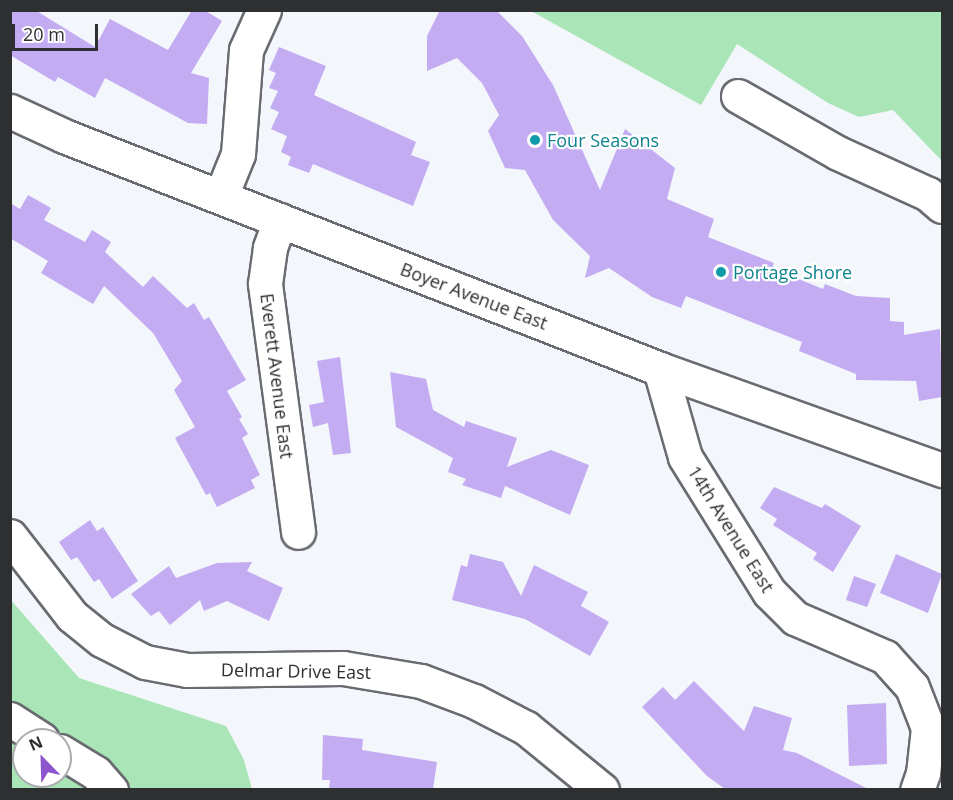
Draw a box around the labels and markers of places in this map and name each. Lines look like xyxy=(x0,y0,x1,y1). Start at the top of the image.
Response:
place label: Four Seasons xyxy=(547,129,659,151)
marker: Four Seasons xyxy=(528,133,542,147)
place label: Portage Shore xyxy=(733,261,852,283)
marker: Portage Shore xyxy=(714,265,728,279)

